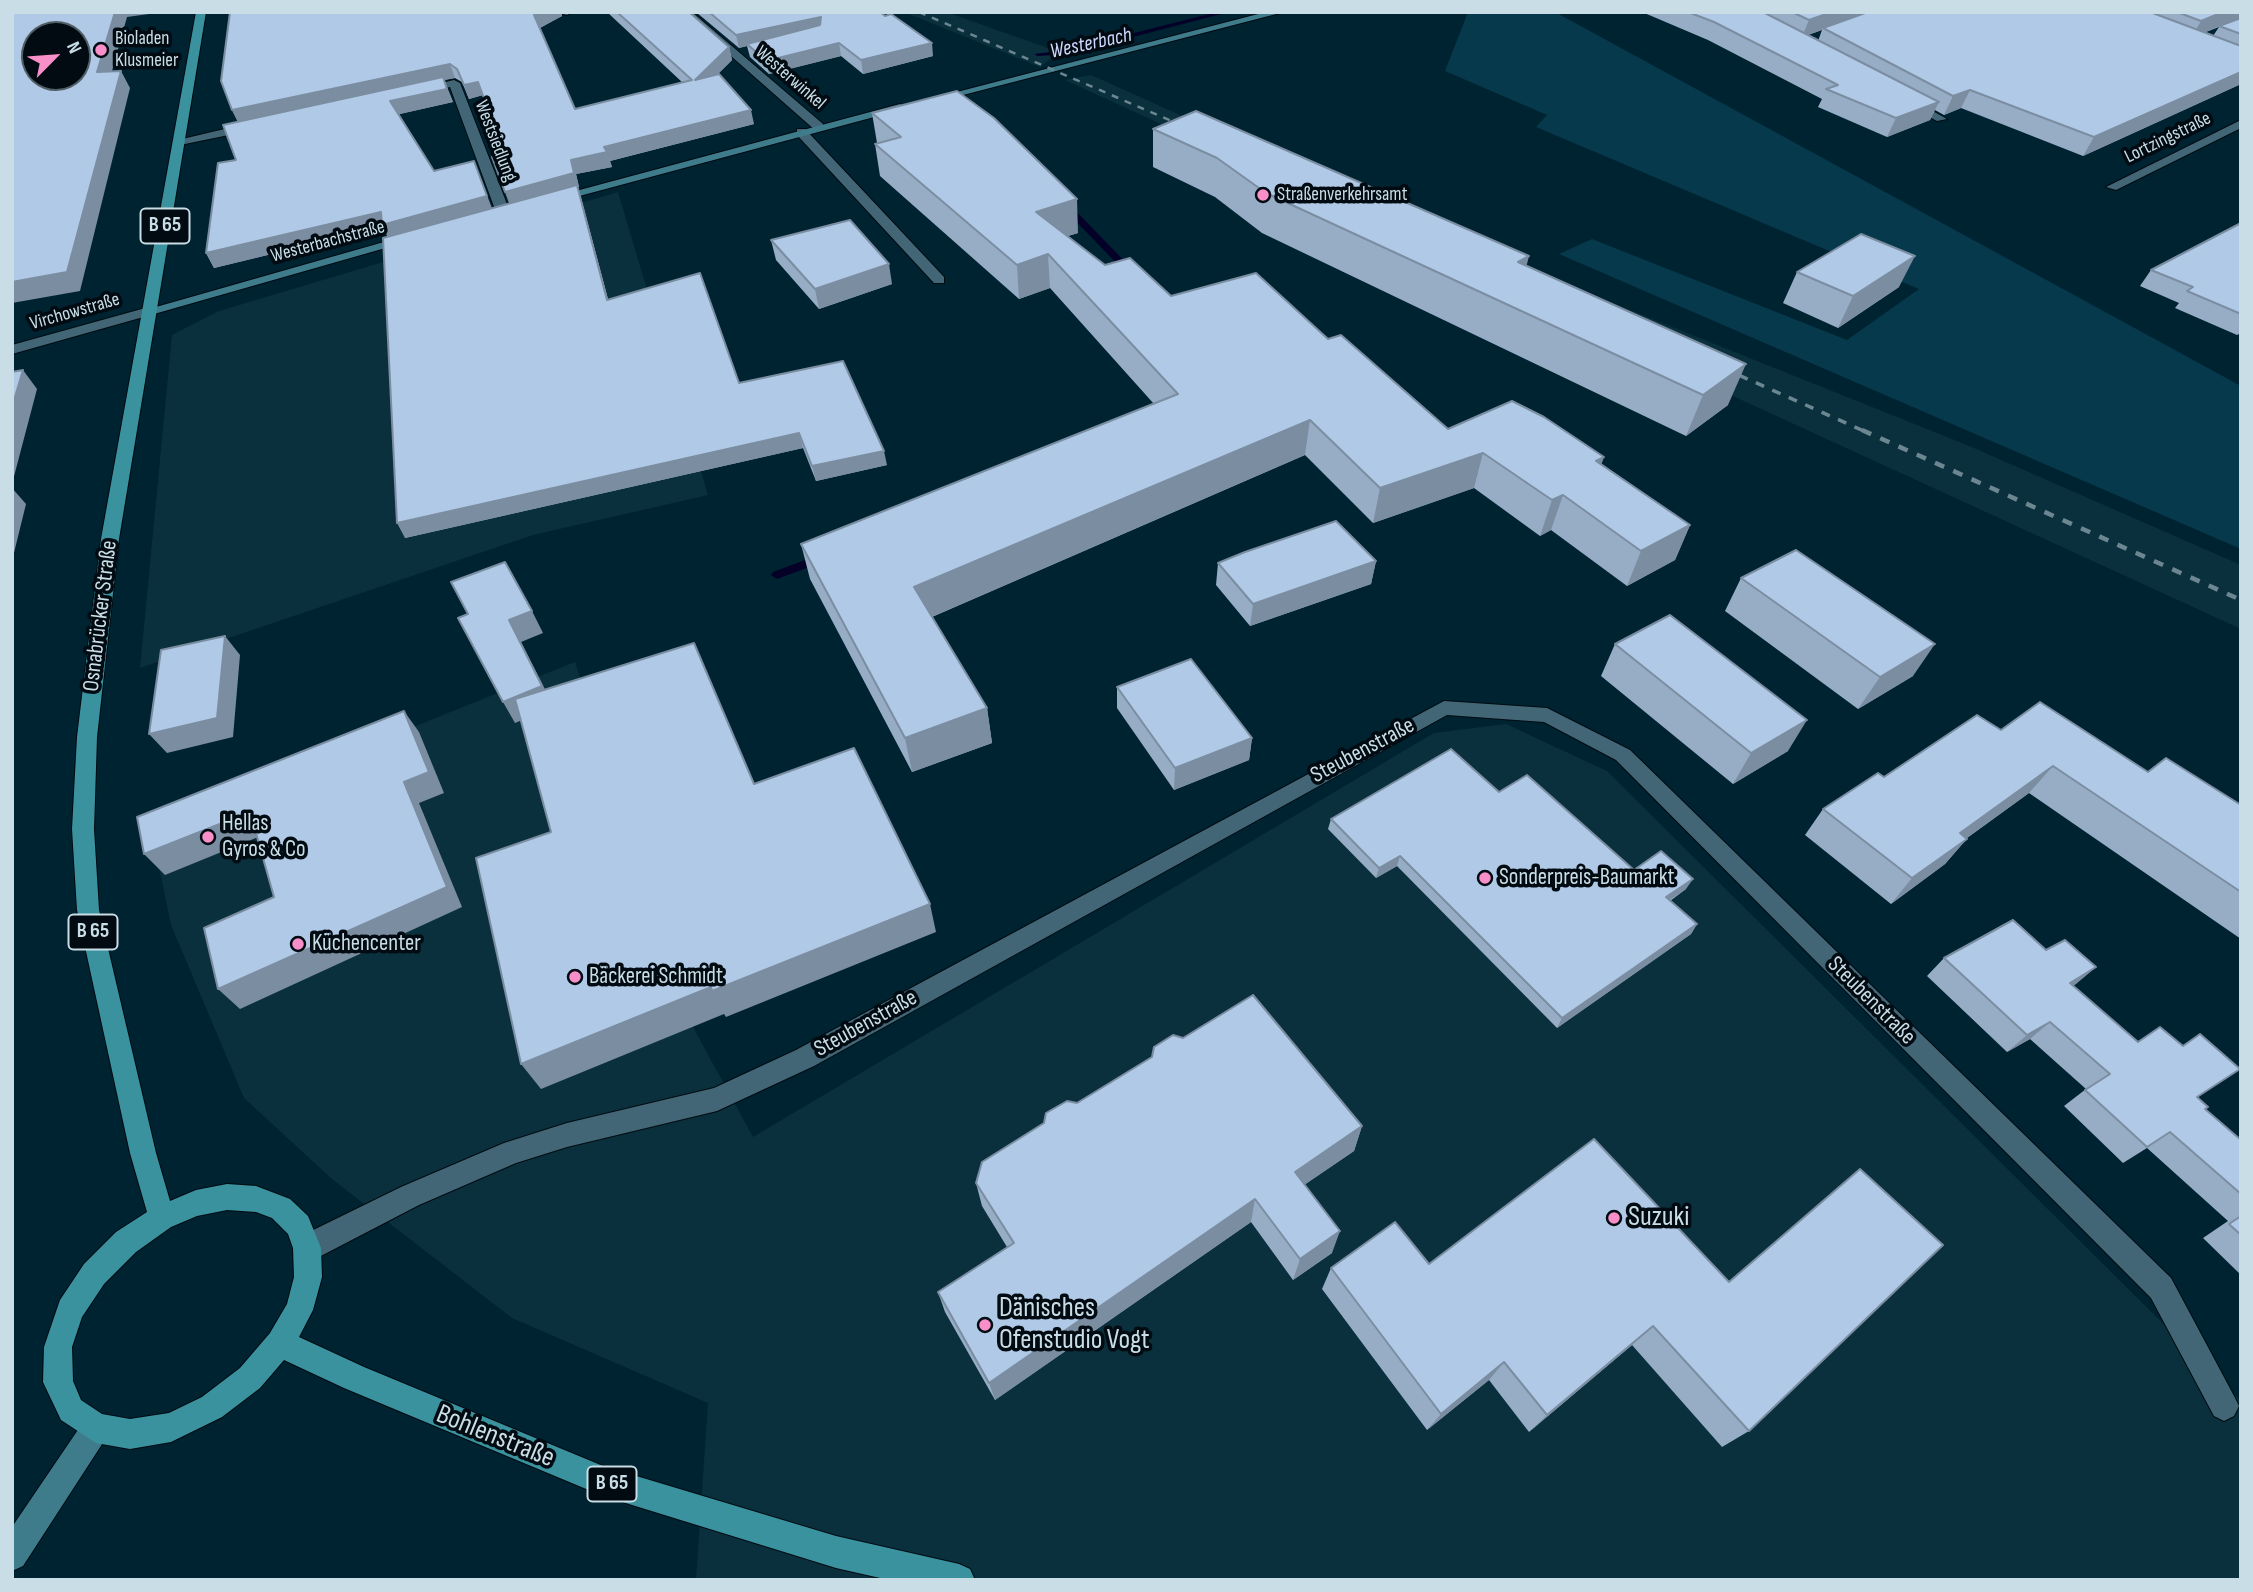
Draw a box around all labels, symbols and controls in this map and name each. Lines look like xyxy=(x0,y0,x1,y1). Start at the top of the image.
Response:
north arrow xyxy=(21,21,91,91)
water label: Westerbach xyxy=(1048,23,1134,65)
place label: Bioladen Klusmeier xyxy=(115,28,178,72)
text: N xyxy=(61,38,86,57)
street label: Westerwinkel xyxy=(750,41,830,115)
marker: Bioladen Klusmeier xyxy=(93,42,109,58)
street label: Westsiedlung xyxy=(469,97,521,185)
street label: Lortzingstraße xyxy=(2121,107,2215,169)
place label: Straßenverkehrsamt xyxy=(1277,184,1407,206)
marker: Straßenverkehrsamt xyxy=(1255,187,1271,203)
road number: B 65 xyxy=(140,208,190,244)
street label: Westerbachstraße xyxy=(269,216,387,268)
street label: Virchowstraße xyxy=(28,288,122,336)
street label: Osnabrücker Straße xyxy=(78,539,124,693)
street label: Steubenstraße xyxy=(1306,712,1420,790)
place label: Hellas Gyros & Co xyxy=(222,810,305,864)
marker: Hellas Gyros & Co xyxy=(200,829,216,845)
place label: Sonderpreis-Baumarkt xyxy=(1499,864,1674,892)
marker: Sonderpreis-Baumarkt xyxy=(1477,870,1493,886)
road number: B 65 xyxy=(68,914,118,950)
place label: Küchencenter xyxy=(312,930,421,958)
marker: Küchencenter xyxy=(290,936,306,952)
street label: Steubenstraße xyxy=(1821,951,1921,1051)
place label: Bäckerei Schmidt xyxy=(589,963,723,991)
marker: Bäckerei Schmidt xyxy=(567,969,583,985)
street label: Steubenstraße xyxy=(810,984,922,1064)
place label: Suzuki xyxy=(1628,1201,1689,1235)
marker: Suzuki xyxy=(1606,1210,1622,1226)
place label: Dänisches Ofenstudio Vogt xyxy=(999,1292,1150,1358)
marker: Dänisches Ofenstudio Vogt xyxy=(977,1317,993,1333)
street label: Bohlenstraße xyxy=(431,1398,559,1476)
road number: B 65 xyxy=(588,1466,636,1502)

